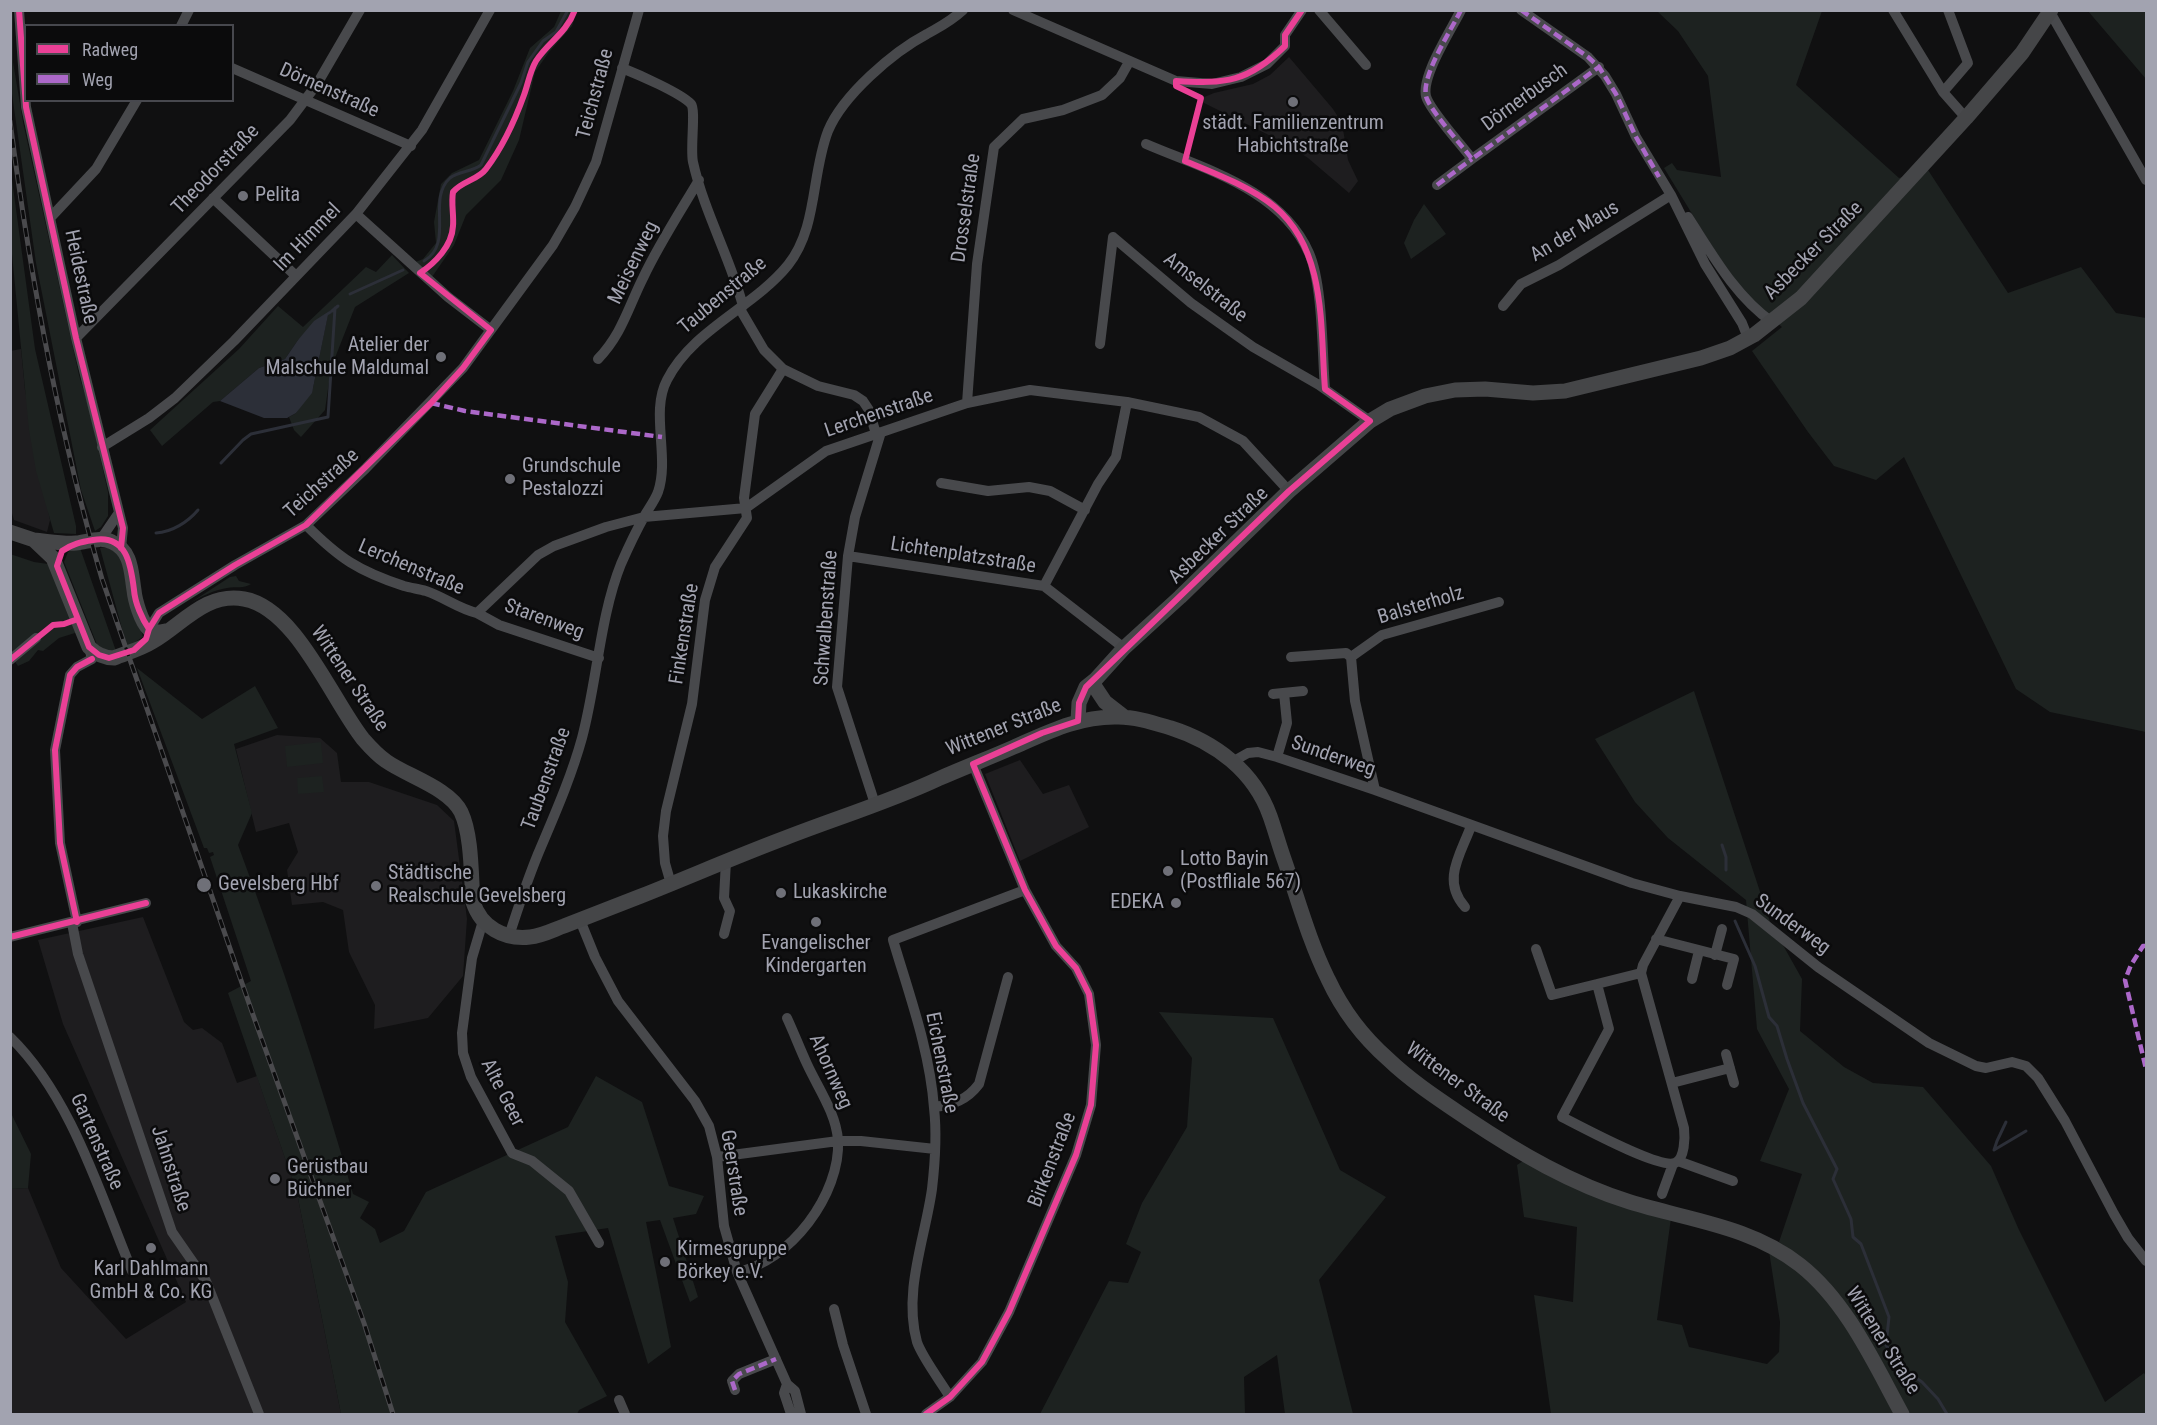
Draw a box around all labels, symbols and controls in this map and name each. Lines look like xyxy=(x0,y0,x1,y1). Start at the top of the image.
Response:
legend xyxy=(24,24,234,102)
text: Radweg xyxy=(82,39,138,60)
street label: Teichstraße xyxy=(572,46,620,142)
street label: Dörnenstraße xyxy=(276,58,382,124)
street label: Dörnerbusch xyxy=(1477,59,1573,137)
text: Weg xyxy=(82,69,113,90)
marker: städt. Familienzentrum Habichtstraße xyxy=(1286,95,1300,109)
place label: städt. Familienzentrum Habichtstraße xyxy=(1202,112,1384,159)
street label: Theodorstraße xyxy=(167,120,265,220)
street label: Drosselstraße xyxy=(947,152,987,264)
place label: Pelita xyxy=(255,184,300,208)
marker: Pelita xyxy=(236,189,250,203)
street label: An der Maus xyxy=(1526,196,1624,268)
street label: Asbecker Straße xyxy=(1760,197,1868,305)
street label: Im Himmel xyxy=(270,199,346,277)
street label: Meisenweg xyxy=(604,218,664,308)
street label: Heidestraße xyxy=(58,228,102,326)
street label: Amselstraße xyxy=(1158,248,1252,328)
street label: Taubenstraße xyxy=(674,252,772,340)
place label: Atelier der Malschule Maldumal xyxy=(265,334,429,381)
marker: Atelier der Malschule Maldumal xyxy=(434,350,448,364)
street label: Lerchenstraße xyxy=(822,384,936,444)
street label: Teichstraße xyxy=(280,444,364,524)
place label: Grundschule Pestalozzi xyxy=(522,455,621,502)
marker: Grundschule Pestalozzi xyxy=(503,472,517,486)
street label: Asbecker Straße xyxy=(1164,482,1274,590)
street label: Lichtenplatzstraße xyxy=(889,533,1037,579)
street label: Lerchenstraße xyxy=(354,535,468,601)
street label: Schwalbenstraße xyxy=(810,550,844,686)
street label: Finkenstraße xyxy=(665,582,705,686)
street label: Balsterholz xyxy=(1375,582,1467,630)
street label: Starenweg xyxy=(501,595,587,645)
street label: Wittener Straße xyxy=(305,622,393,736)
street label: Wittener Straße xyxy=(943,694,1065,762)
street label: Taubenstraße xyxy=(517,724,577,834)
street label: Sunderweg xyxy=(1288,731,1378,783)
place label: Lotto Bayin (Postfliale 567) xyxy=(1180,848,1301,895)
place label: Städtische Realschule Gevelsberg xyxy=(388,862,566,909)
marker: Lotto Bayin (Postfliale 567) xyxy=(1161,864,1175,878)
place label: Gevelsberg Hbf xyxy=(218,873,339,897)
marker: Gevelsberg Hbf xyxy=(195,876,213,894)
marker: Städtische Realschule Gevelsberg xyxy=(369,879,383,893)
place label: Lukaskirche xyxy=(793,881,887,905)
marker: Lukaskirche xyxy=(774,886,788,900)
street label: Sunderweg xyxy=(1750,890,1834,960)
place label: EDEKA xyxy=(1110,891,1164,915)
marker: EDEKA xyxy=(1169,896,1183,910)
marker: Evangelischer Kindergarten xyxy=(809,915,823,929)
place label: Evangelischer Kindergarten xyxy=(761,932,871,979)
street label: Eichenstraße xyxy=(919,1010,963,1116)
street label: Ahornweg xyxy=(803,1031,857,1113)
street label: Wittener Straße xyxy=(1401,1037,1513,1129)
street label: Alte Geer xyxy=(475,1055,529,1131)
street label: Gartenstraße xyxy=(64,1090,128,1194)
street label: Birkenstraße xyxy=(1024,1109,1082,1211)
street label: Jahnstraße xyxy=(145,1123,195,1215)
street label: Geerstraße xyxy=(714,1128,752,1218)
place label: Gerüstbau Büchner xyxy=(287,1156,368,1203)
marker: Gerüstbau Büchner xyxy=(268,1172,282,1186)
place label: Kirmesgruppe Börkey e.V. xyxy=(677,1238,787,1285)
marker: Karl Dahlmann GmbH & Co. KG xyxy=(144,1241,158,1255)
marker: Kirmesgruppe Börkey e.V. xyxy=(658,1255,672,1269)
place label: Karl Dahlmann GmbH & Co. KG xyxy=(90,1258,212,1305)
street label: Wittener Straße xyxy=(1839,1283,1925,1399)

